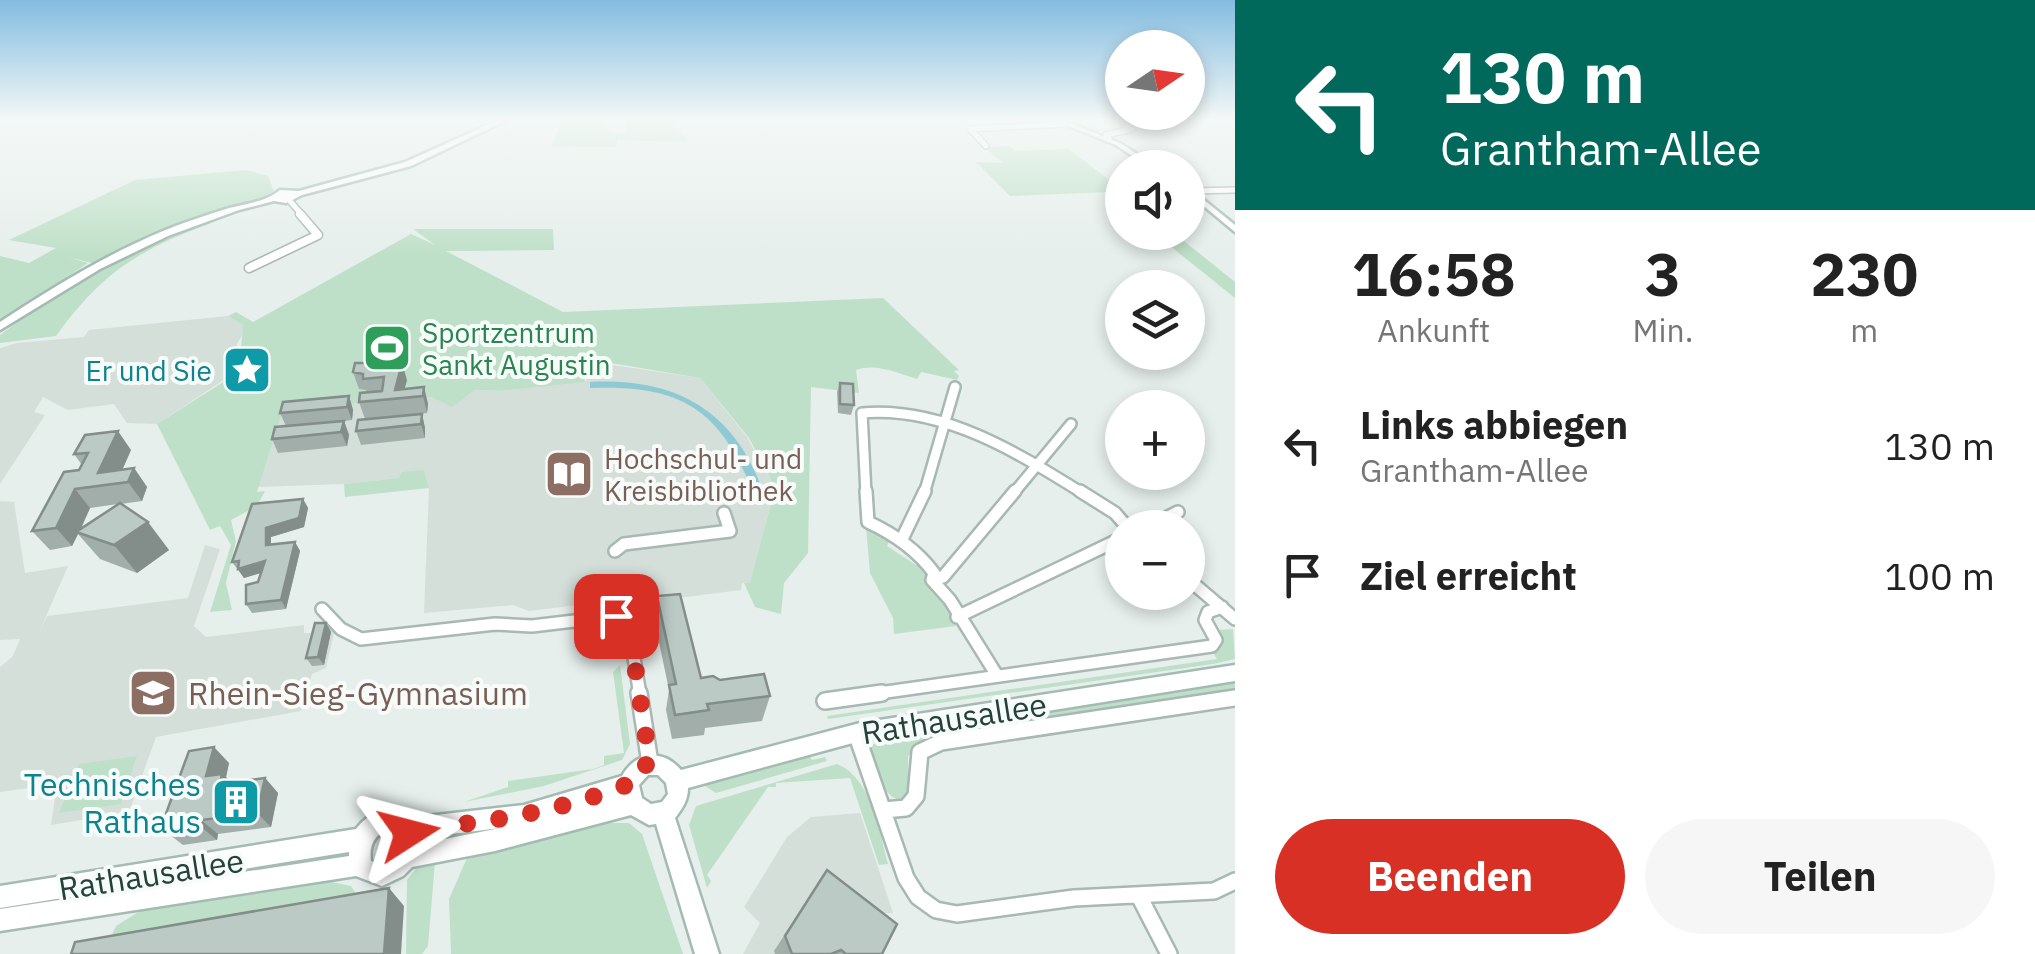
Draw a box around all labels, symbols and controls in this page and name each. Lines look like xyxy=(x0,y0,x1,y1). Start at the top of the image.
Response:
north arrow xyxy=(1105,30,1205,130)
map controls xyxy=(1105,30,1205,610)
text: 130 m xyxy=(1440,31,1645,122)
icon: left xyxy=(1275,40,1405,170)
text: Grantham-Allee xyxy=(1440,119,1761,177)
button: sound xyxy=(1105,150,1205,250)
text: 16:58 xyxy=(1352,234,1516,313)
text: 3 xyxy=(1645,234,1681,313)
text: 230 xyxy=(1810,234,1918,313)
button: layers xyxy=(1105,270,1205,370)
text: Ankunft xyxy=(1377,309,1490,351)
text: Min. xyxy=(1632,309,1693,351)
text: m xyxy=(1850,309,1878,351)
place label: Sportzentrum Sankt Augustin xyxy=(422,314,611,383)
sports icon: Sportzentrum Sankt Augustin xyxy=(361,322,413,374)
place icon: Er und Sie xyxy=(221,344,273,396)
place label: Er und Sie xyxy=(85,352,212,389)
button: + xyxy=(1105,390,1205,490)
text: Links abbiegen xyxy=(1360,400,1628,449)
icon: left xyxy=(1275,418,1330,473)
text: 130 m xyxy=(1884,421,1995,470)
place label: Hochschul- und Kreisbibliothek xyxy=(604,440,802,509)
library icon: Hochschul- und Kreisbibliothek xyxy=(543,448,595,500)
text: Grantham-Allee xyxy=(1360,449,1589,491)
button: − xyxy=(1105,510,1205,610)
icon: arrive xyxy=(1275,548,1330,603)
text: Ziel erreicht xyxy=(1360,551,1577,600)
text: 100 m xyxy=(1884,551,1995,600)
pin xyxy=(574,574,659,659)
icon: arrive xyxy=(589,589,644,644)
school or university icon: Rhein-Sieg-Gymnasium xyxy=(127,667,179,719)
place label: Rhein-Sieg-Gymnasium xyxy=(188,672,528,714)
street label: Rathausallee xyxy=(858,683,1050,753)
place label: Technisches Rathaus xyxy=(24,763,201,842)
building icon: Technisches Rathaus xyxy=(210,776,262,828)
position arrow xyxy=(357,781,461,885)
button: Beenden xyxy=(1275,819,1625,934)
button: Teilen xyxy=(1645,819,1995,934)
street label: Rathausallee xyxy=(55,839,247,909)

